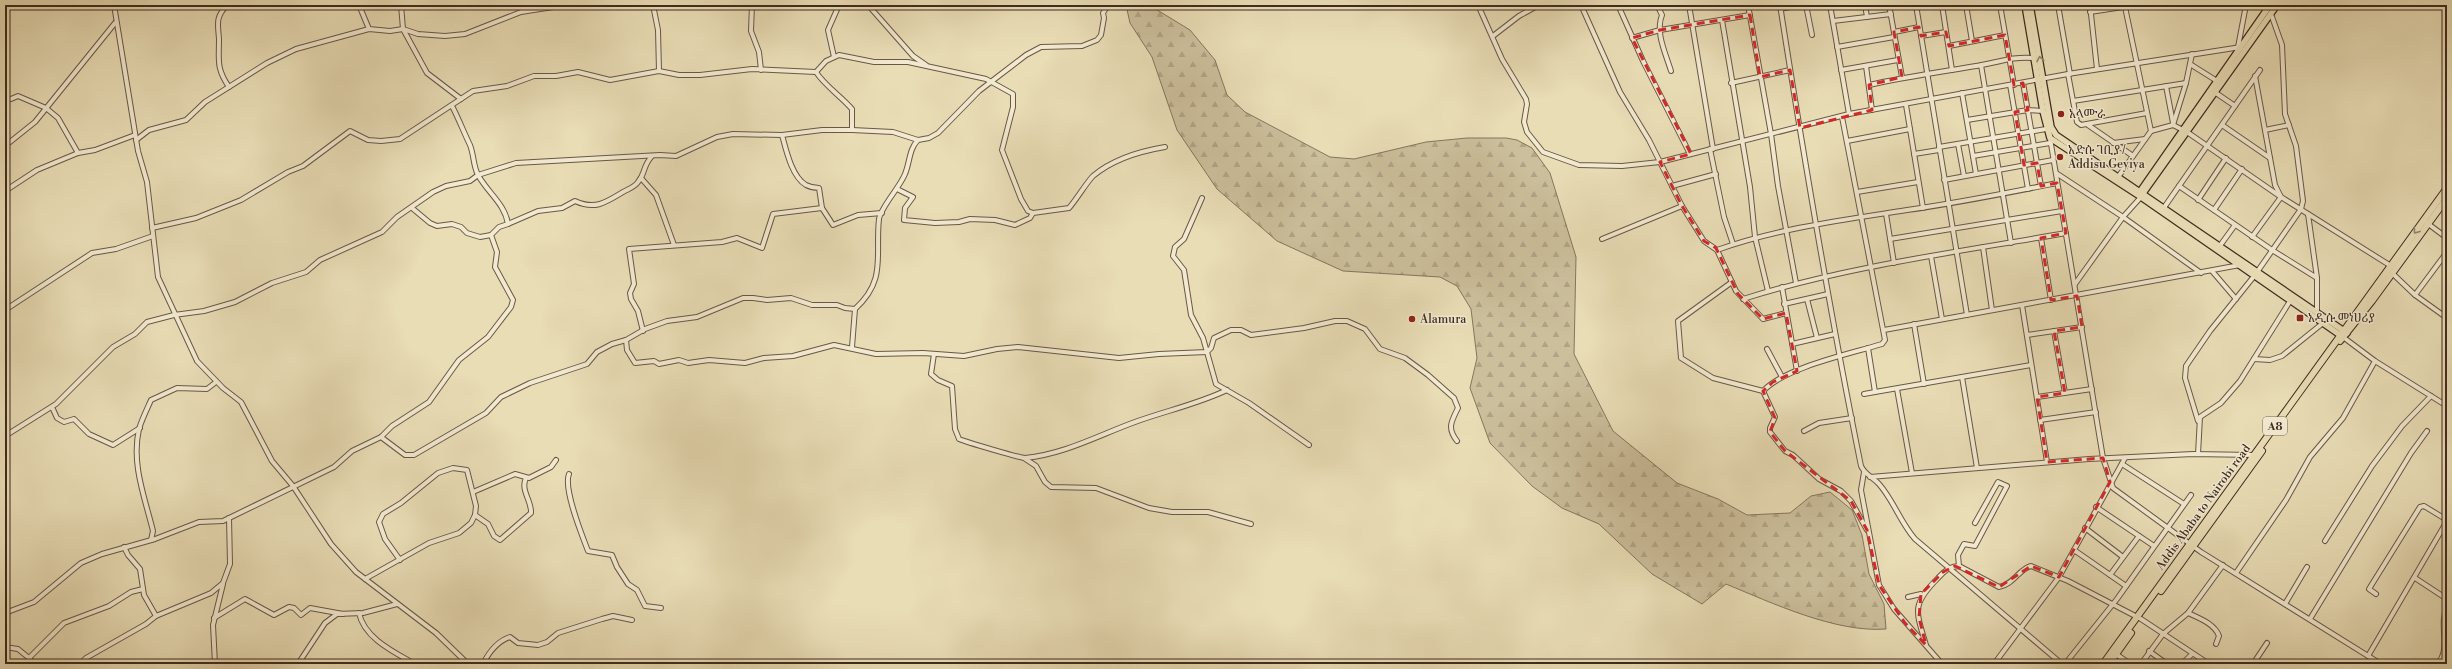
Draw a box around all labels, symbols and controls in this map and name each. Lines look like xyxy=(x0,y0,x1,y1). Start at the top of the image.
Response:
one-way arrow xyxy=(2036,55,2044,62)
place label: አላሙራ xyxy=(2069,107,2105,122)
marker: አላሙራ xyxy=(2056,109,2066,119)
place label: አድሱ ገቢያ / Addisu Geyiya xyxy=(2067,143,2146,172)
marker: አድሱ ገቢያ / Addisu Geyiya xyxy=(2055,152,2065,162)
one-way arrow xyxy=(2414,226,2421,233)
place label: አዲሱ መነሀሪያ xyxy=(2308,311,2375,326)
place label: Alamura xyxy=(1419,312,1467,327)
marker: አዲሱ መነሀሪያ xyxy=(2295,313,2305,323)
marker: Alamura xyxy=(1407,314,1417,324)
road number: A8 xyxy=(2263,417,2287,435)
street label: Addis Ababa to Nairobi road xyxy=(2152,441,2254,574)

